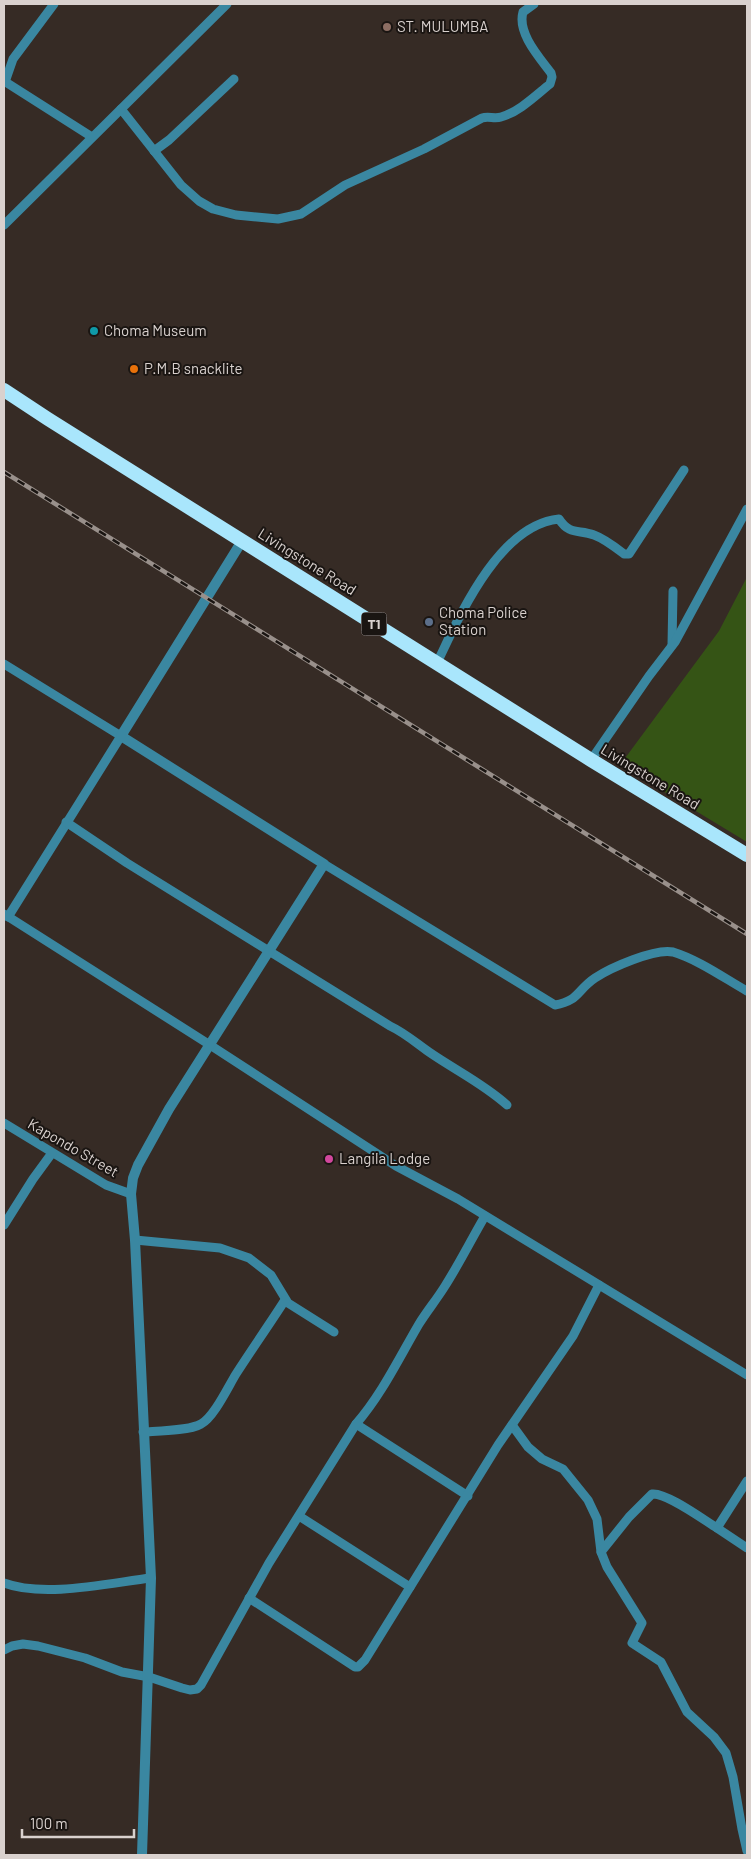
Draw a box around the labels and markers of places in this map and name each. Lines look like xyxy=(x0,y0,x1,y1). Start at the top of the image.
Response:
place label: ST. MULUMBA xyxy=(397,17,488,35)
marker: ST. MULUMBA xyxy=(381,21,393,33)
place label: Choma Museum xyxy=(104,321,207,339)
marker: Choma Museum xyxy=(88,325,100,337)
place label: P.M.B snacklite xyxy=(144,359,243,377)
marker: P.M.B snacklite xyxy=(128,363,140,375)
place label: Choma Police Station xyxy=(439,603,527,638)
marker: Choma Police Station xyxy=(423,616,435,628)
place label: Langila Lodge xyxy=(339,1149,430,1167)
marker: Langila Lodge xyxy=(323,1153,335,1165)

